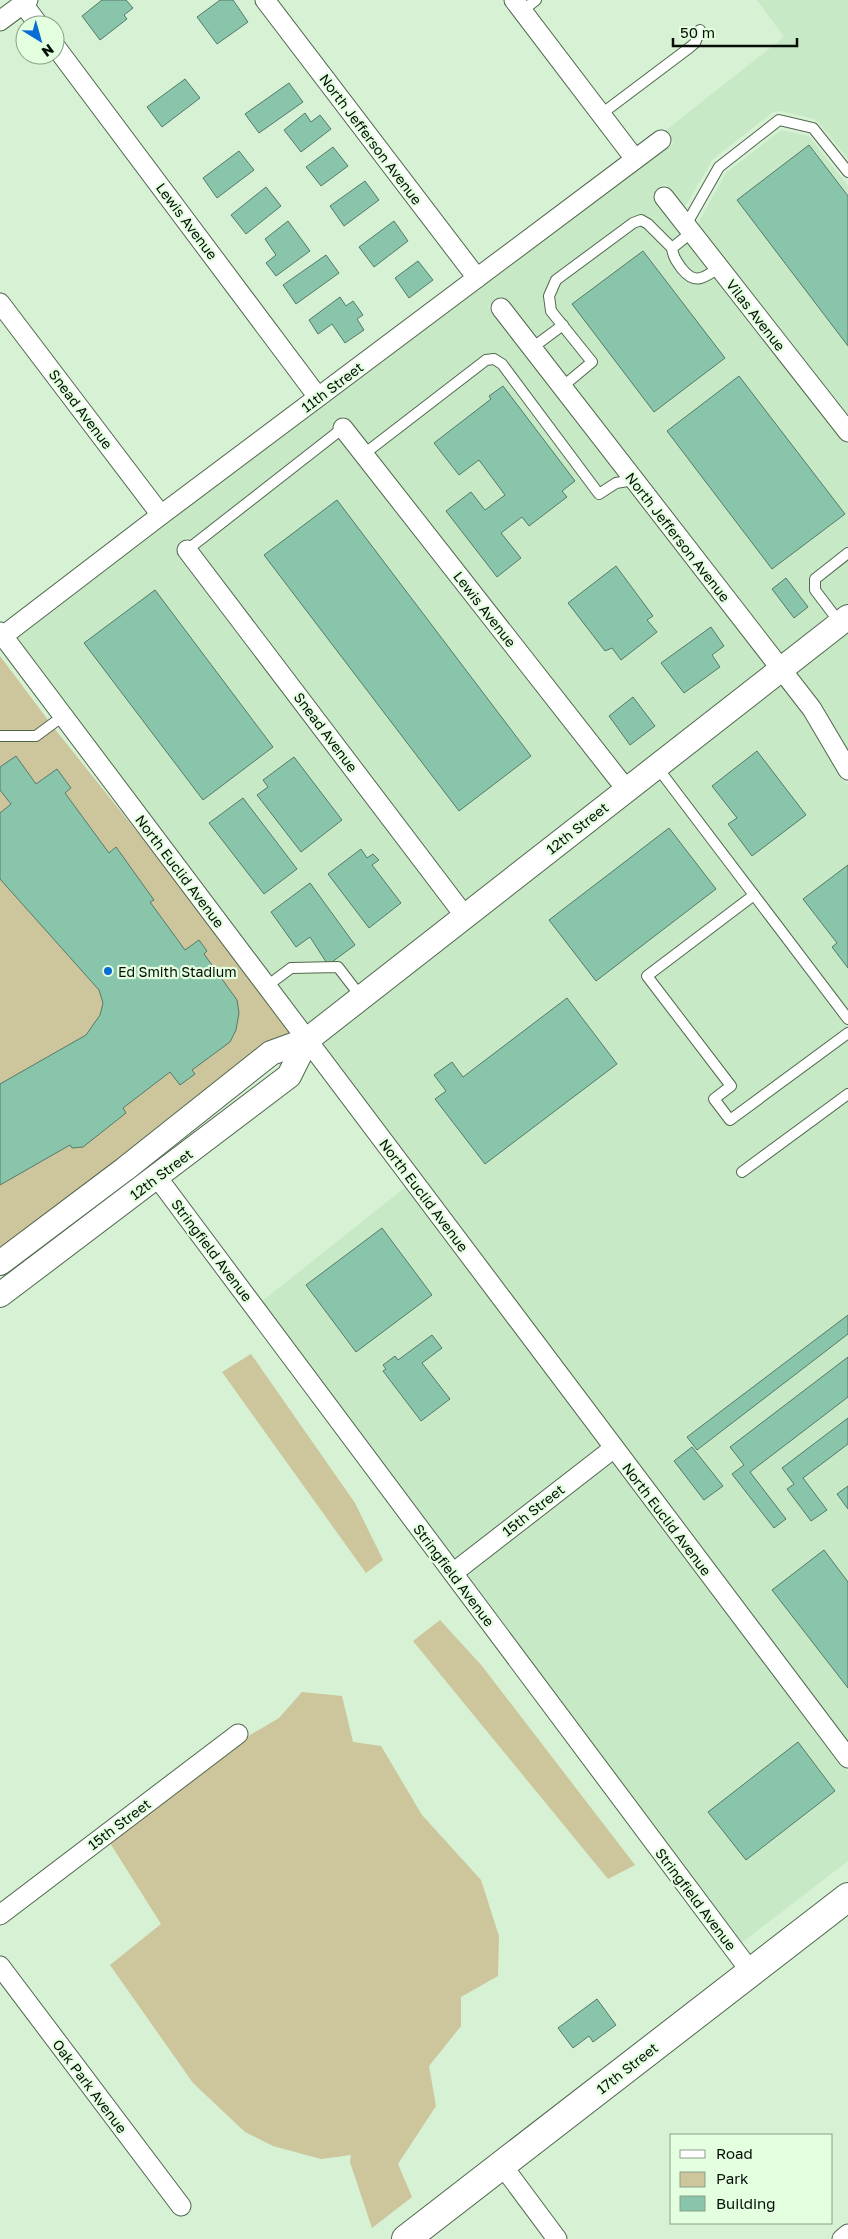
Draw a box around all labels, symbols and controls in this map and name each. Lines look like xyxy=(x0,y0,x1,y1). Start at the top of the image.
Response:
north arrow xyxy=(15,15,65,65)
scale bar xyxy=(673,15,797,47)
text: 50 m xyxy=(680,23,715,41)
text: N xyxy=(39,41,57,61)
street label: North Jefferson Avenue xyxy=(316,70,426,208)
street label: Lewis Avenue xyxy=(153,179,221,263)
street label: Vilas Avenue xyxy=(723,276,789,354)
street label: 11th Street xyxy=(298,358,366,416)
street label: Snead Avenue xyxy=(46,366,116,452)
street label: North Jefferson Avenue xyxy=(622,469,734,605)
street label: Lewis Avenue xyxy=(450,568,520,650)
street label: Snead Avenue xyxy=(291,689,361,775)
street label: 12th Street xyxy=(543,799,611,857)
street label: North Euclid Avenue xyxy=(132,811,228,931)
place label: Ed Smith Stadium xyxy=(118,963,237,980)
marker: Ed Smith Stadium xyxy=(102,965,114,977)
street label: North Euclid Avenue xyxy=(376,1135,472,1255)
street label: 12th Street xyxy=(126,1145,196,1203)
street label: Stringfield Avenue xyxy=(168,1196,256,1304)
street label: North Euclid Avenue xyxy=(619,1459,715,1579)
street label: 15th Street xyxy=(499,1481,567,1539)
street label: Stringfield Avenue xyxy=(410,1521,498,1629)
street label: 15th Street xyxy=(84,1795,154,1853)
street label: Stringfield Avenue xyxy=(652,1845,740,1953)
street label: Oak Park Avenue xyxy=(49,2036,131,2136)
street label: 17th Street xyxy=(593,2039,661,2097)
legend xyxy=(670,2134,833,2224)
text: Road xyxy=(716,2144,753,2162)
text: Park xyxy=(716,2169,749,2187)
text: Building xyxy=(716,2194,776,2212)

